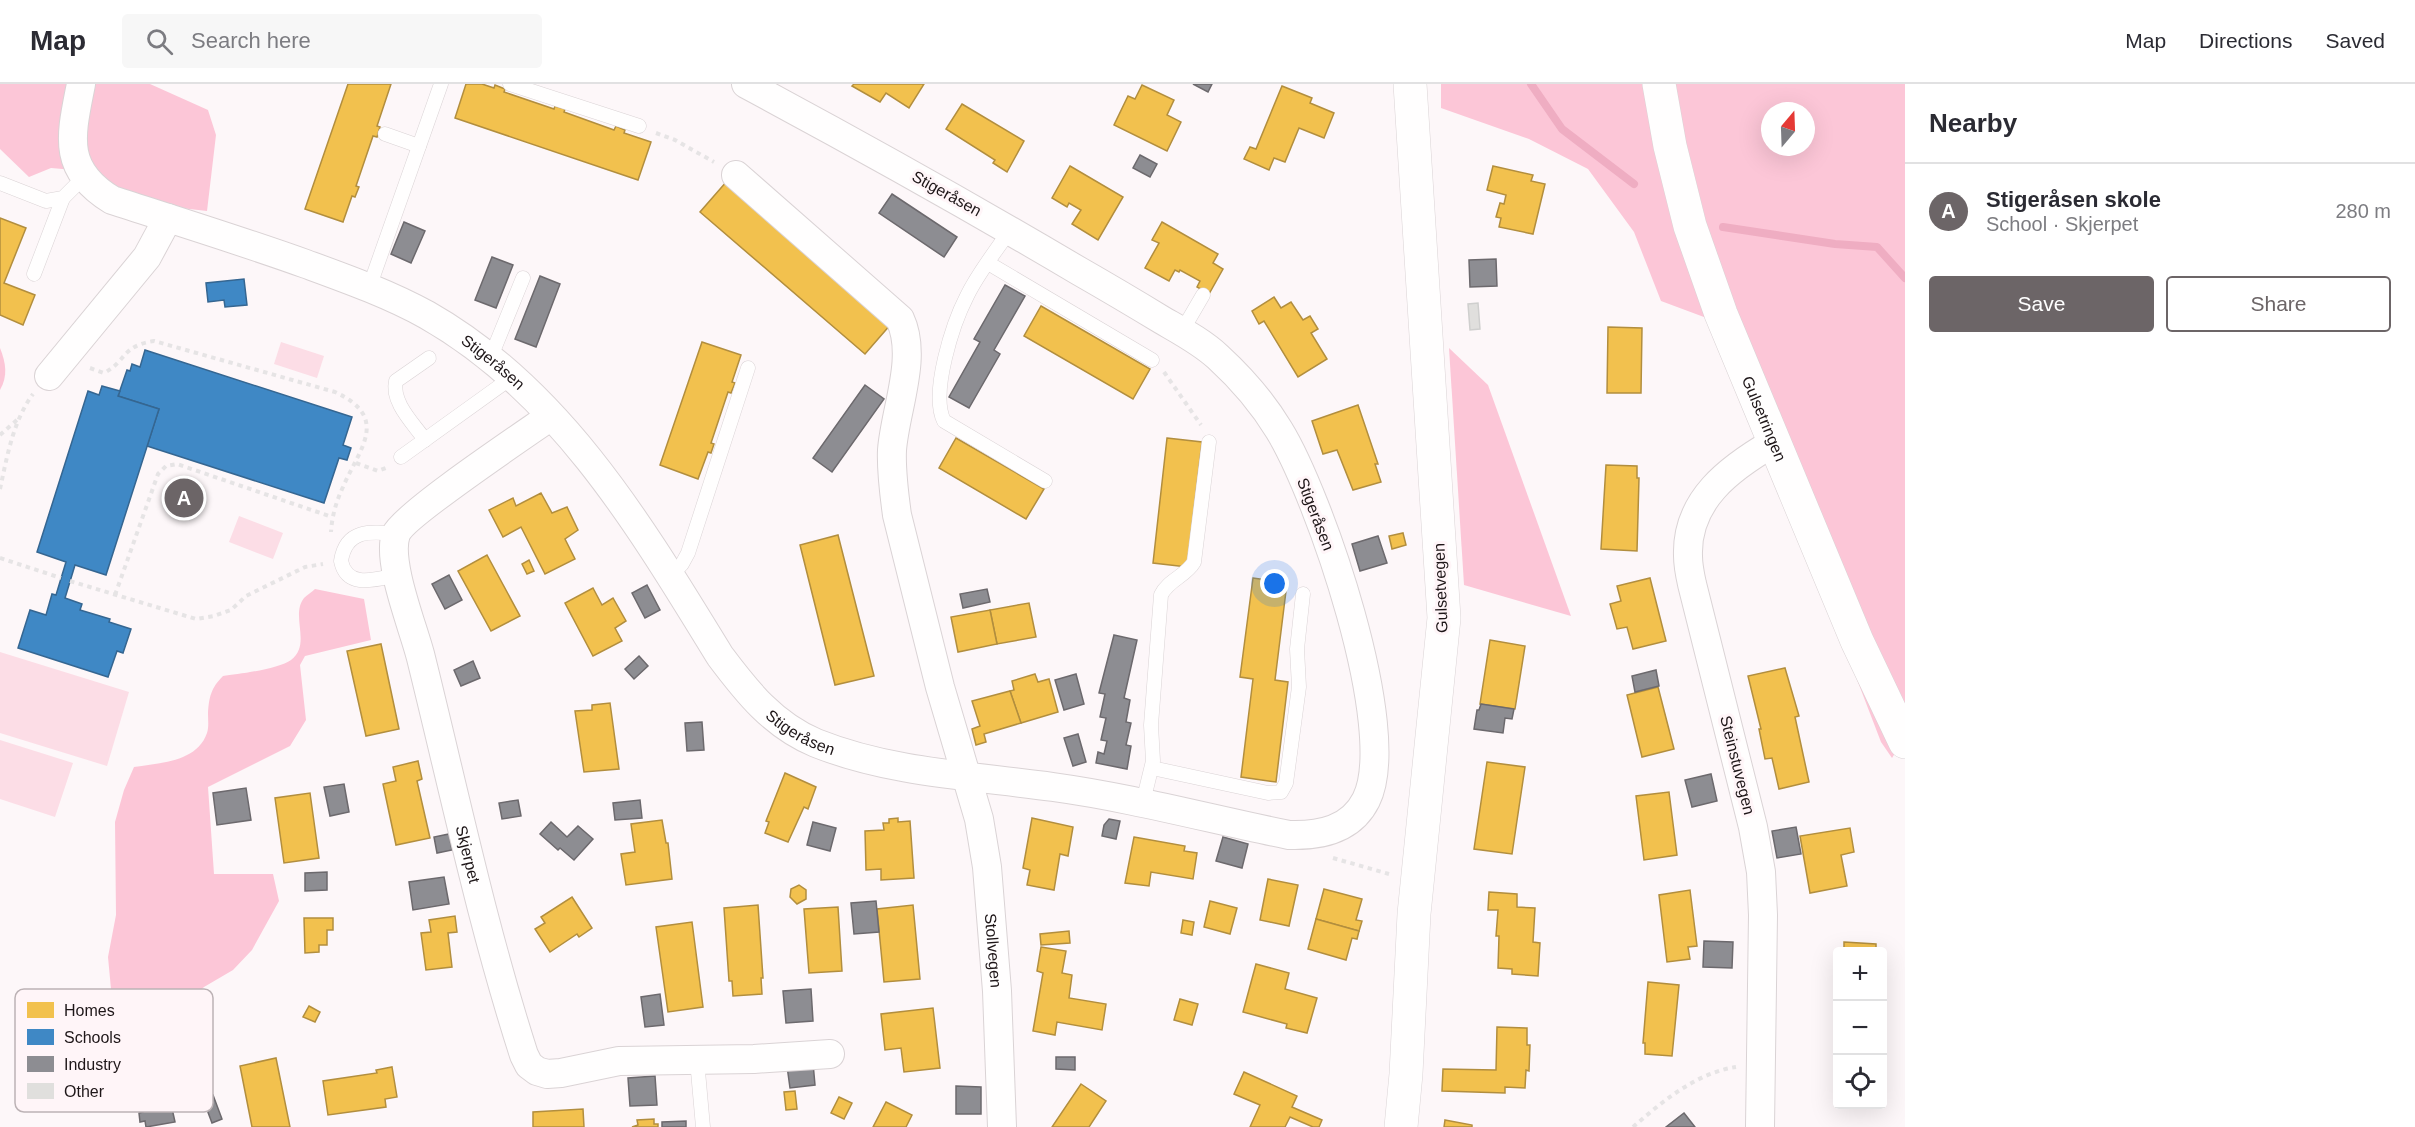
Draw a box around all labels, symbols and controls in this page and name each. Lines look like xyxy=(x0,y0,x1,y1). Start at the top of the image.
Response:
search box xyxy=(122,14,542,68)
text: Map xyxy=(30,25,86,56)
icon: search xyxy=(143,25,176,58)
text: Search here xyxy=(191,28,311,53)
text: Map xyxy=(2125,29,2166,52)
text: Directions xyxy=(2199,29,2292,52)
text: Saved xyxy=(2325,29,2385,52)
north arrow xyxy=(1761,102,1815,156)
text: Nearby xyxy=(1929,108,2017,138)
street label: Stigeråsen xyxy=(909,167,984,219)
text: Stigeråsen skole xyxy=(1986,187,2161,212)
text: A xyxy=(1941,200,1956,222)
text: 280 m xyxy=(2335,200,2391,222)
text: School · Skjerpet xyxy=(1986,213,2138,235)
button: Save xyxy=(1929,276,2154,332)
button: Share xyxy=(2166,276,2391,332)
street label: Stigeråsen xyxy=(458,331,528,393)
street label: Gulsetringen xyxy=(1739,374,1789,464)
street label: Stigeråsen xyxy=(1294,475,1337,553)
pin: A xyxy=(164,476,204,520)
street label: Gulsetvegen xyxy=(1430,543,1451,633)
your location xyxy=(1260,569,1289,598)
street label: Stigeråsen xyxy=(762,706,837,758)
street label: Steinstuvegen xyxy=(1717,714,1758,816)
street label: Skjerpet xyxy=(453,824,483,885)
street label: Stollvegen xyxy=(982,913,1005,988)
map controls xyxy=(1833,947,1887,1109)
button: + xyxy=(1833,947,1887,1001)
legend xyxy=(15,989,213,1112)
button: − xyxy=(1833,1001,1887,1055)
text: Homes xyxy=(64,1002,115,1019)
text: Schools xyxy=(64,1029,121,1046)
button: locate xyxy=(1833,1055,1887,1109)
text: Industry xyxy=(64,1056,121,1073)
text: Other xyxy=(64,1083,105,1100)

